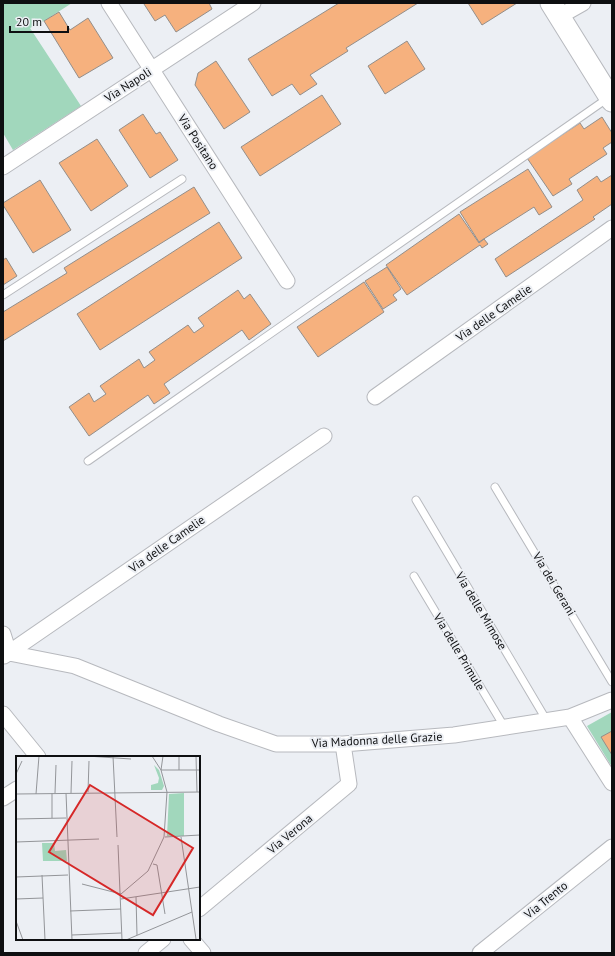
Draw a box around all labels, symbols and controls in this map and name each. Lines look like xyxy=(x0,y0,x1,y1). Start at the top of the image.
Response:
scale bar xyxy=(10,8,68,34)
text: 20 m xyxy=(16,14,42,29)
street label: Via Napoli xyxy=(101,64,154,106)
street label: Via Positano xyxy=(174,110,222,172)
street label: Via delle Camelie xyxy=(452,281,535,345)
street label: Via delle Camelie xyxy=(125,512,208,576)
street label: Via dei Gerani xyxy=(529,548,579,618)
street label: Via delle Mimose xyxy=(452,568,511,652)
street label: Via delle Primule xyxy=(430,610,488,693)
street label: Via Madonna delle Grazie xyxy=(310,729,443,750)
inset map xyxy=(16,756,200,940)
street label: Via Verona xyxy=(263,810,315,857)
street label: Via Trento xyxy=(520,878,570,922)

